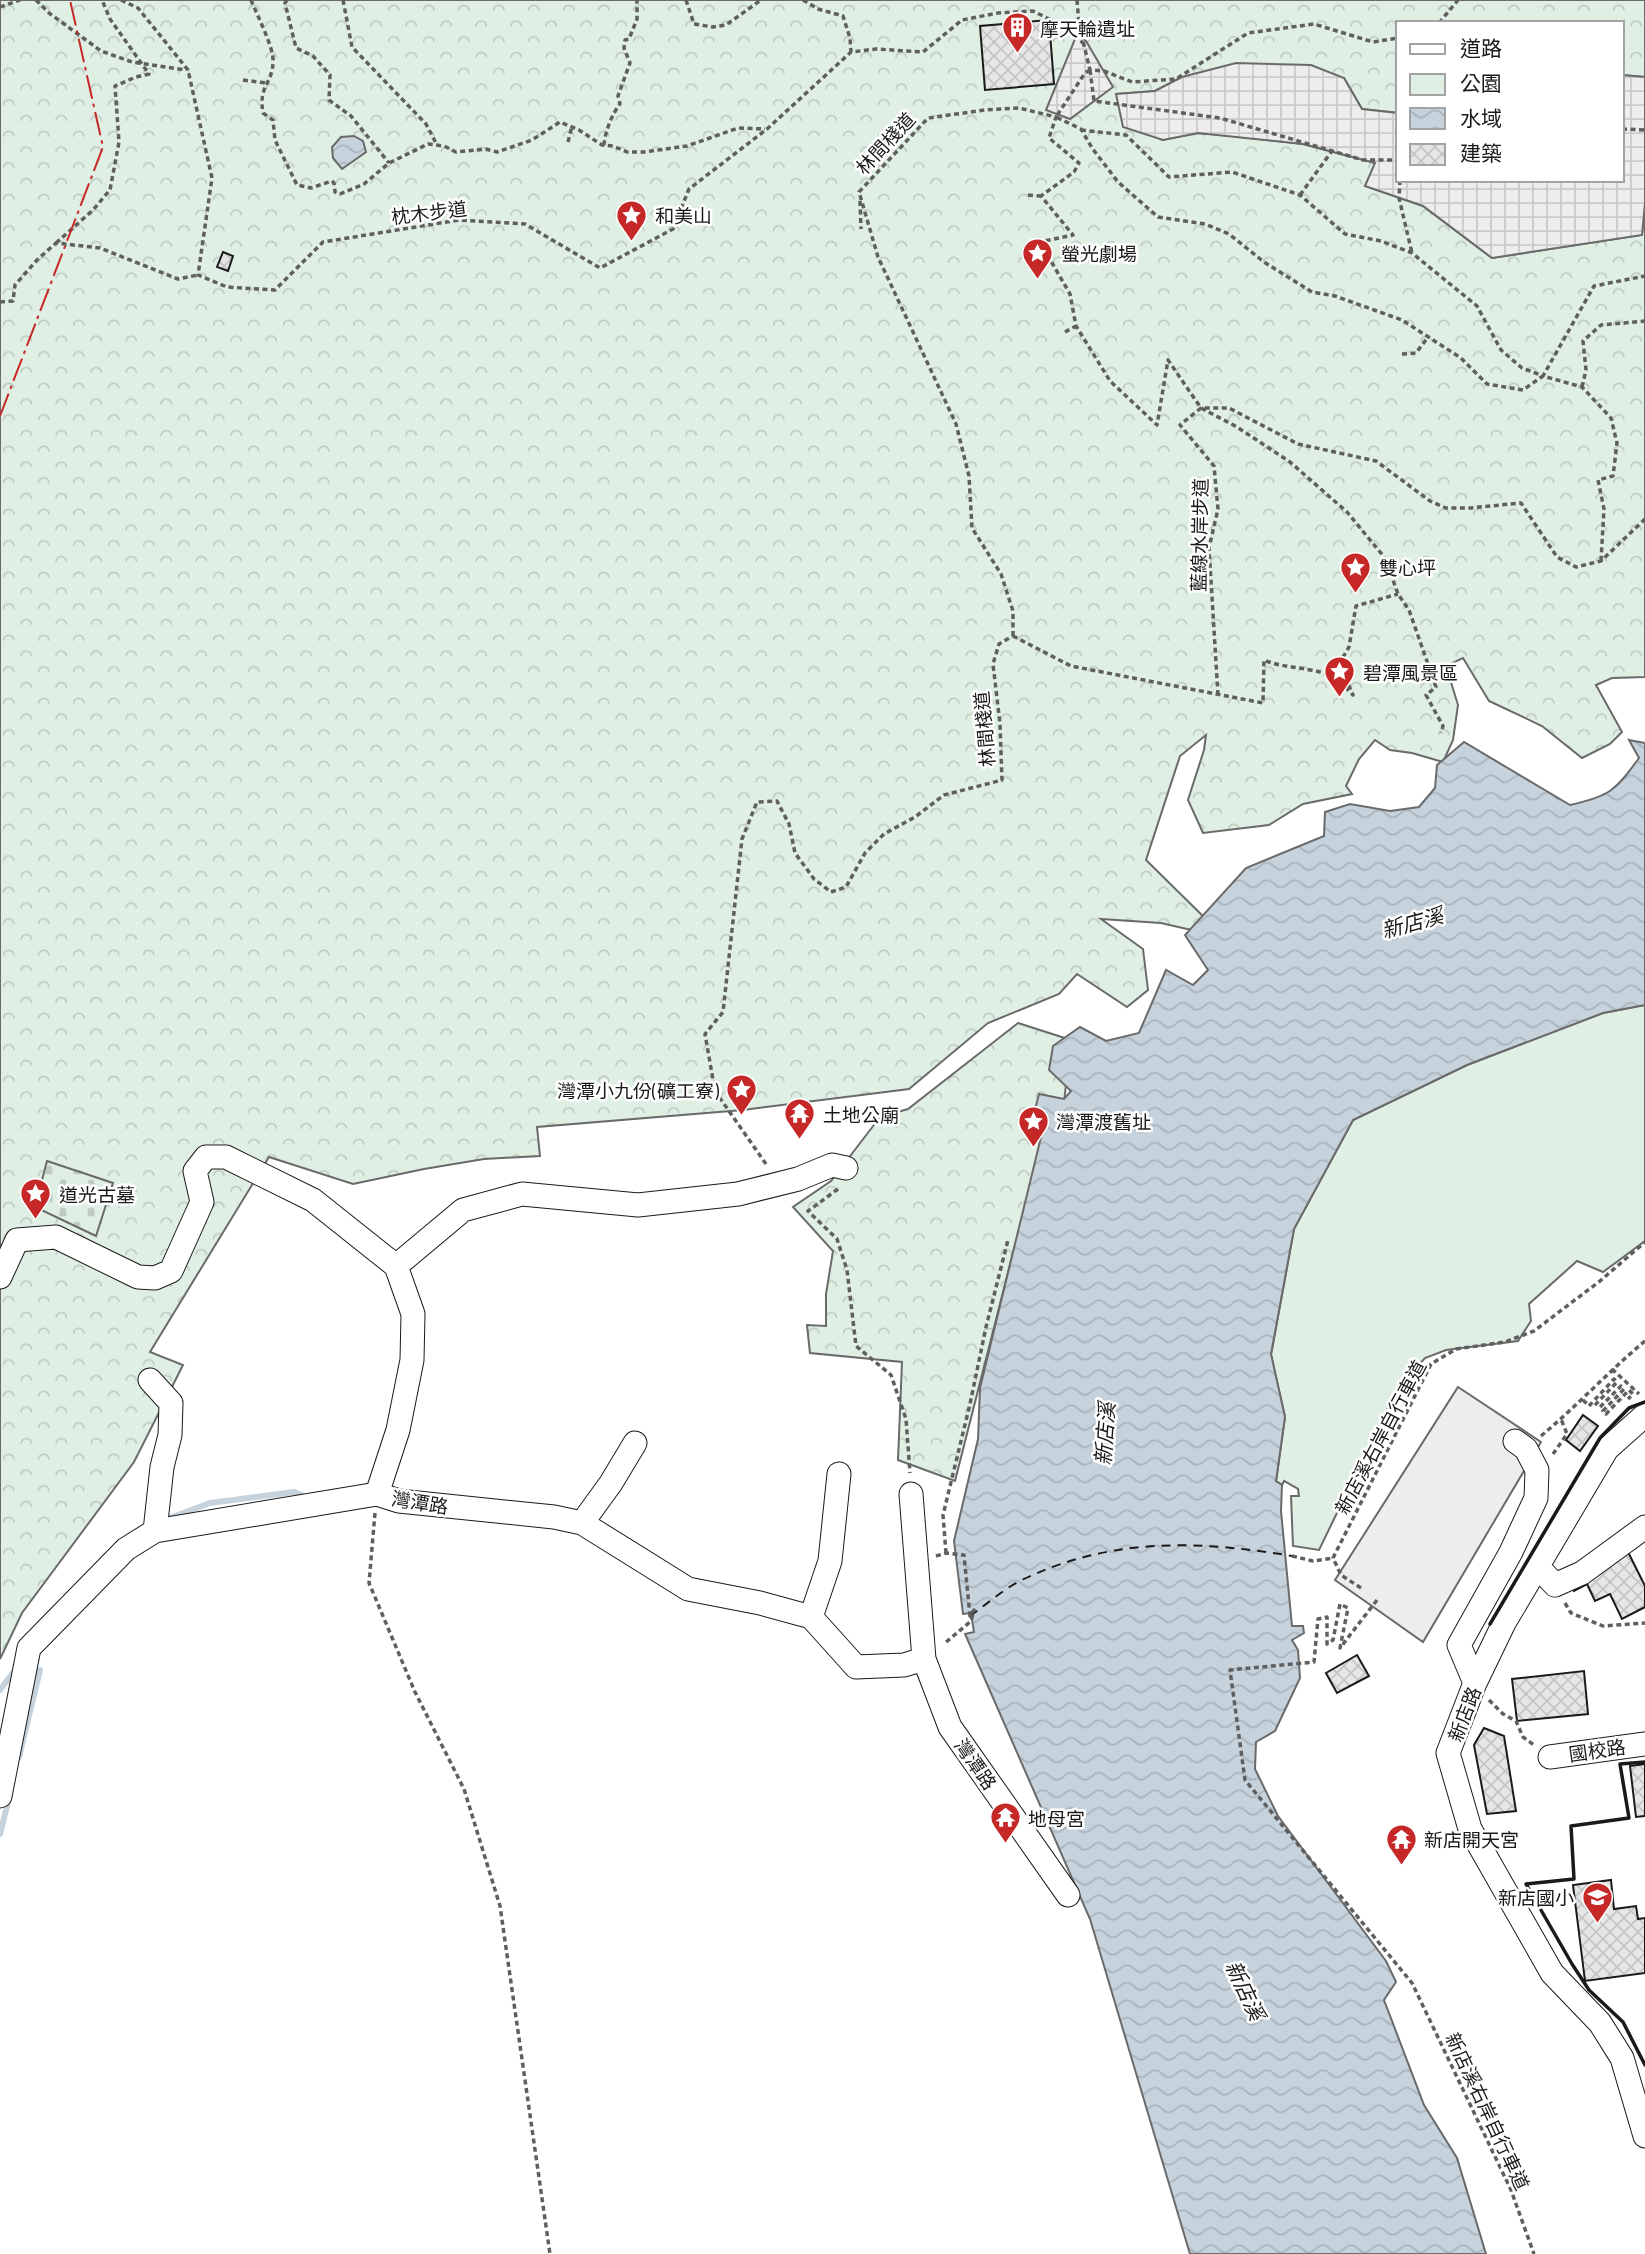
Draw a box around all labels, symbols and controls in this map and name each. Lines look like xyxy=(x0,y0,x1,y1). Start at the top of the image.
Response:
building icon: 摩天輪遺址 xyxy=(1000,11,1034,55)
place label: 摩天輪遺址 xyxy=(1040,17,1135,40)
legend xyxy=(1396,21,1624,182)
text: 道路 xyxy=(1460,35,1502,60)
text: 公園 xyxy=(1460,70,1502,95)
text: 水域 xyxy=(1460,105,1502,130)
street label: 林間棧道 xyxy=(851,107,919,179)
text: 建築 xyxy=(1460,140,1502,165)
street label: 枕木步道 xyxy=(390,196,468,228)
place icon: 和美山 xyxy=(615,198,649,242)
place label: 和美山 xyxy=(655,204,712,227)
place icon: 螢光劇場 xyxy=(1021,236,1055,280)
place label: 螢光劇場 xyxy=(1061,242,1137,265)
street label: 藍線水岸步道 xyxy=(1187,478,1211,592)
place icon: 雙心坪 xyxy=(1339,550,1373,594)
place label: 雙心坪 xyxy=(1379,556,1436,579)
place icon: 碧潭風景區 xyxy=(1323,655,1357,699)
place label: 碧潭風景區 xyxy=(1363,661,1458,684)
street label: 林間棧道 xyxy=(969,690,999,768)
water label: 新店溪 xyxy=(1378,901,1449,942)
place icon: 灣潭小九份(礦工寮) xyxy=(725,1073,759,1117)
place label: 灣潭小九份(礦工寮) xyxy=(557,1079,720,1102)
temple icon: 土地公廟 xyxy=(783,1097,817,1141)
place label: 土地公廟 xyxy=(823,1103,899,1126)
place icon: 灣潭渡舊址 xyxy=(1016,1104,1050,1148)
place label: 灣潭渡舊址 xyxy=(1056,1110,1151,1133)
place icon: 道光古墓 xyxy=(19,1177,53,1221)
place label: 道光古墓 xyxy=(59,1183,135,1206)
street label: 新店溪右岸自行車道 xyxy=(1330,1356,1430,1518)
water label: 新店溪 xyxy=(1089,1399,1119,1466)
street label: 灣潭路 xyxy=(390,1486,450,1518)
street label: 新店路 xyxy=(1443,1683,1485,1745)
street label: 灣潭路 xyxy=(950,1734,1002,1794)
street label: 國校路 xyxy=(1567,1735,1627,1765)
temple icon: 地母宮 xyxy=(988,1801,1022,1845)
place label: 地母宮 xyxy=(1028,1807,1085,1830)
temple icon: 新店開天宮 xyxy=(1384,1822,1418,1866)
place label: 新店開天宮 xyxy=(1424,1828,1519,1851)
school or university icon: 新店國小 xyxy=(1580,1880,1614,1924)
place label: 新店國小 xyxy=(1498,1886,1574,1909)
water label: 新店溪 xyxy=(1221,1956,1272,2027)
street label: 新店溪右岸自行車道 xyxy=(1441,2029,1535,2193)

